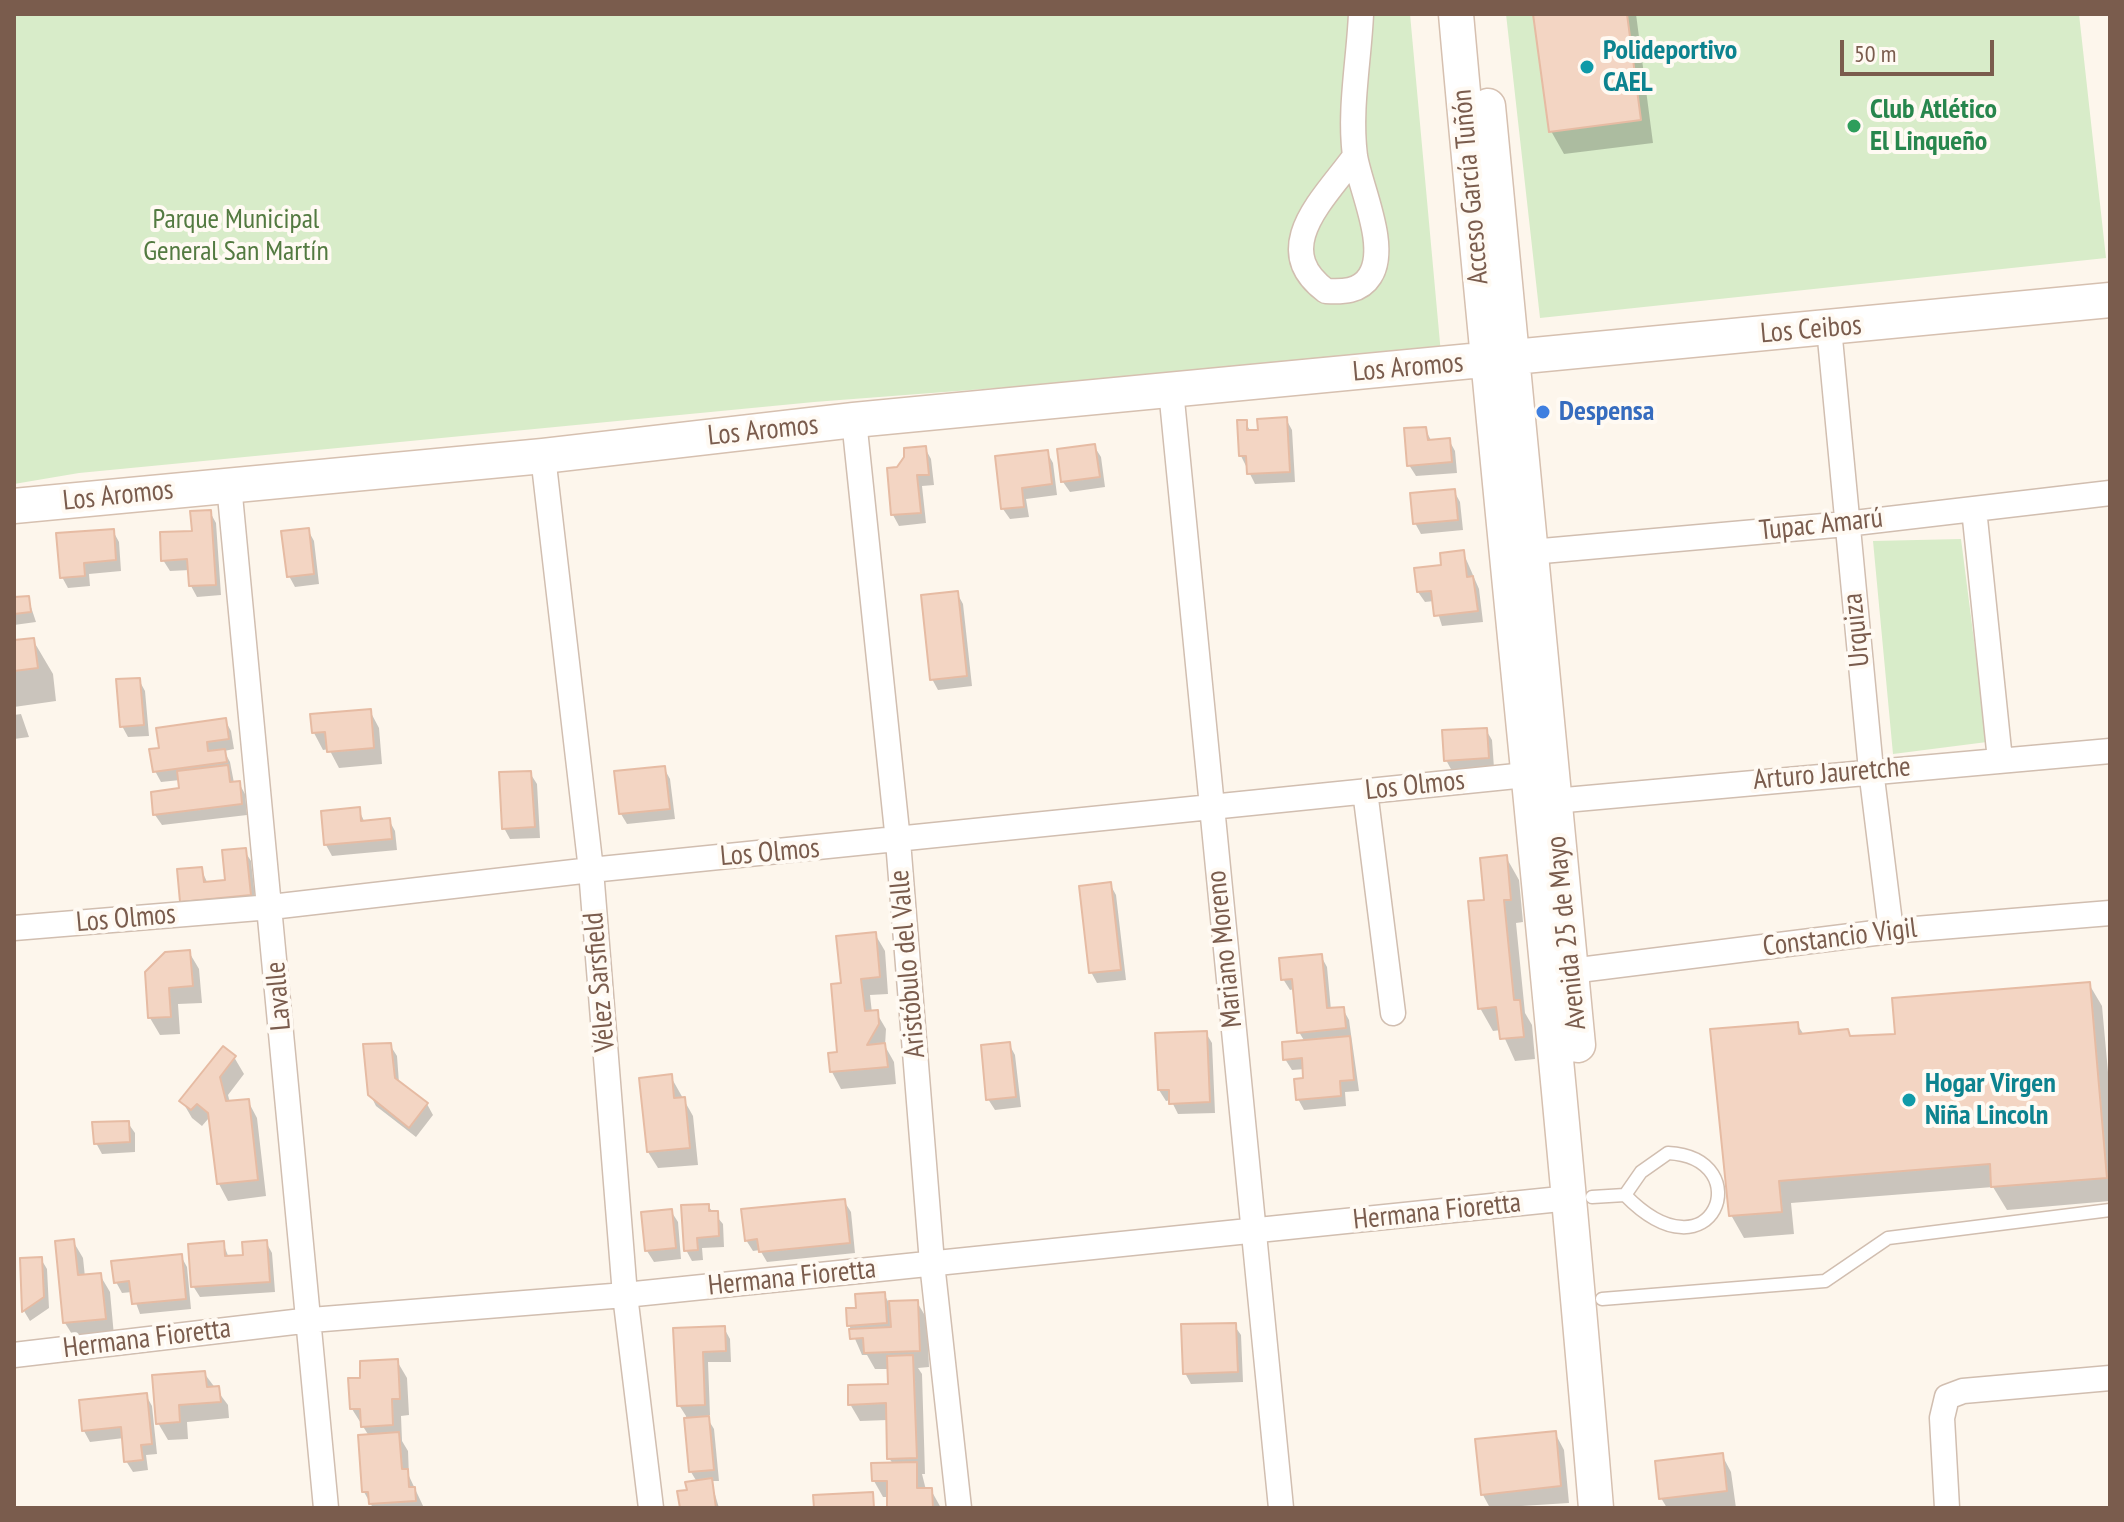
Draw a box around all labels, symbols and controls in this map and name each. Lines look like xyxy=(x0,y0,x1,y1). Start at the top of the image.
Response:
scale bar xyxy=(1844,24,1998,74)
place label: Polideportivo CAEL xyxy=(1603,34,1737,100)
text: 50 m xyxy=(1854,38,1896,69)
marker: Polideportivo CAEL xyxy=(1578,58,1596,76)
street label: Acceso García Tuñón xyxy=(1446,88,1496,286)
place label: Club Atlético El Linqueño xyxy=(1870,93,1997,159)
marker: Club Atlético El Linqueño xyxy=(1845,117,1863,135)
park label: Parque Municipal General San Martín xyxy=(143,203,329,269)
street label: Los Ceibos xyxy=(1759,309,1863,351)
street label: Los Aromos xyxy=(1351,346,1465,390)
place label: Despensa xyxy=(1559,395,1654,429)
marker: Despensa xyxy=(1534,403,1552,421)
street label: Los Aromos xyxy=(706,409,820,453)
street label: Los Aromos xyxy=(61,474,175,518)
street label: Tupac Amarú xyxy=(1758,502,1884,548)
street label: Urquiza xyxy=(1836,592,1878,668)
street label: Arturo Jauretche xyxy=(1752,750,1912,798)
street label: Los Olmos xyxy=(1364,764,1466,808)
street label: Los Olmos xyxy=(719,832,821,874)
street label: Avenida 25 de Mayo xyxy=(1540,834,1594,1032)
street label: Aristóbulo del Valle xyxy=(883,869,933,1059)
street label: Mariano Moreno xyxy=(1200,869,1250,1029)
street label: Los Olmos xyxy=(75,898,177,940)
street label: Vélez Sarsfield xyxy=(577,911,623,1053)
street label: Constancio Vigil xyxy=(1761,912,1919,964)
street label: Lavalle xyxy=(259,960,299,1032)
place label: Hogar Virgen Niña Lincoln xyxy=(1925,1067,2056,1133)
marker: Hogar Virgen Niña Lincoln xyxy=(1900,1091,1918,1109)
street label: Hermana Fioretta xyxy=(1351,1186,1523,1238)
street label: Hermana Fioretta xyxy=(706,1252,878,1304)
street label: Hermana Fioretta xyxy=(61,1312,233,1366)

